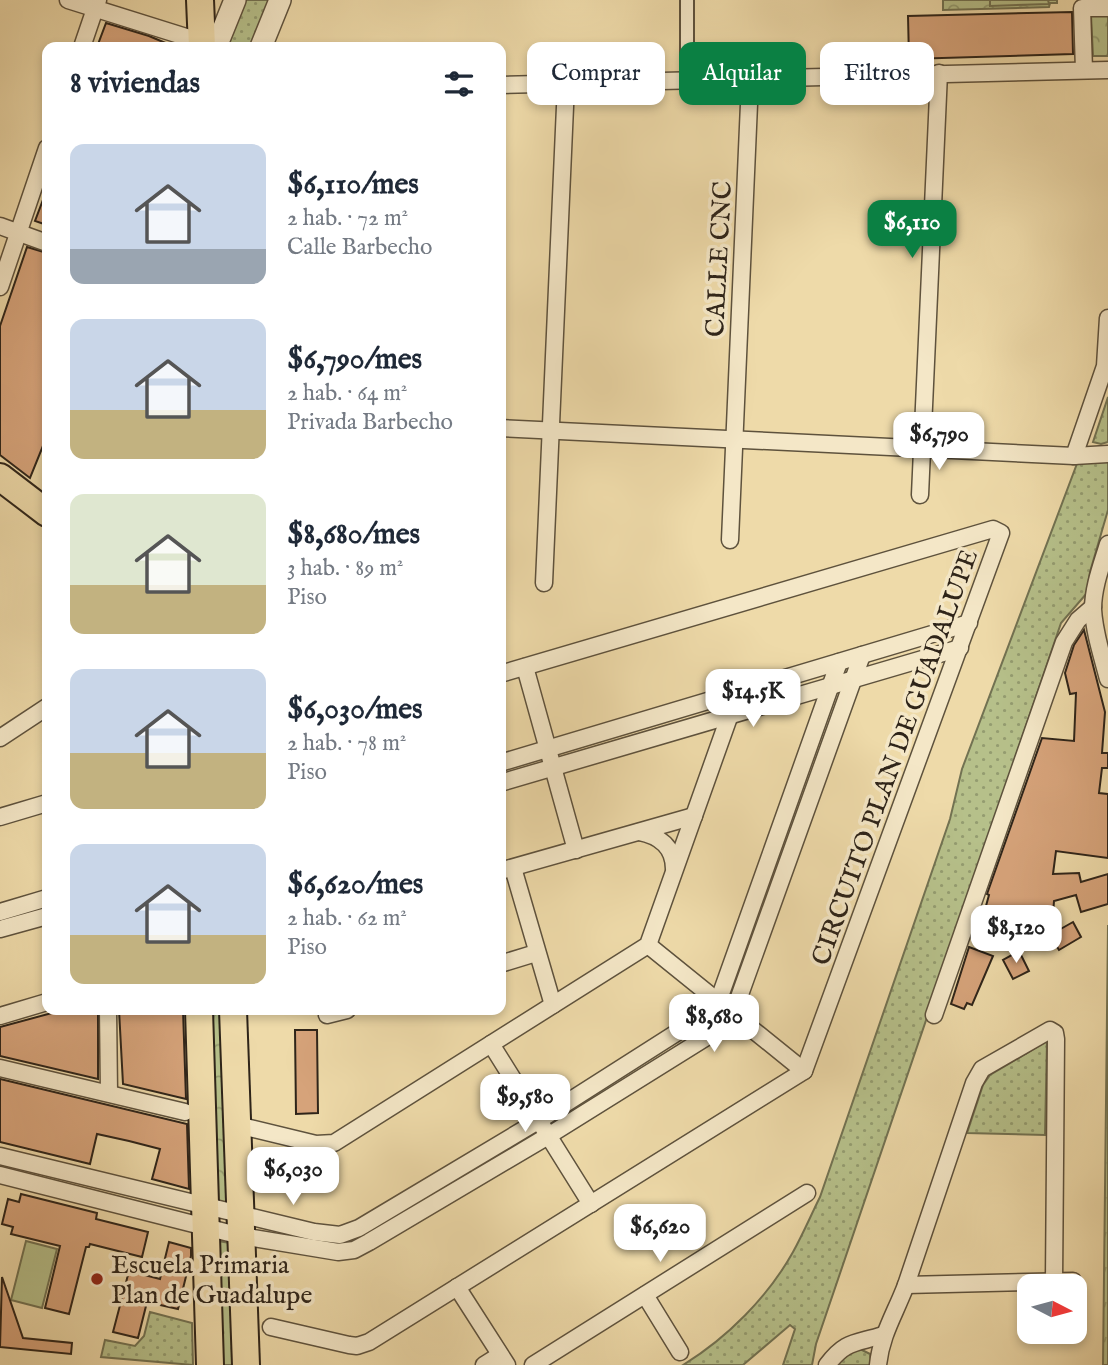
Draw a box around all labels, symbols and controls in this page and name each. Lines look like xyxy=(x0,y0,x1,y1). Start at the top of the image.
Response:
chip: Comprar xyxy=(527,42,665,105)
chip: Alquilar xyxy=(679,42,806,105)
chip: Filtros xyxy=(820,42,934,105)
text: 8 viviendas xyxy=(70,65,200,103)
icon: filters xyxy=(440,65,478,103)
text: $6,110/mes xyxy=(287,166,419,204)
icon: home xyxy=(126,172,210,256)
street label: CALLE CNC xyxy=(699,180,740,338)
pin: $6,110 xyxy=(855,201,969,260)
text: 2 hab. · 72 m² xyxy=(287,204,408,233)
text: $6,110 xyxy=(884,208,940,237)
text: Calle Barbecho xyxy=(287,233,432,262)
text: $6,790/mes xyxy=(287,341,422,379)
icon: home xyxy=(126,347,210,431)
text: 2 hab. · 64 m² xyxy=(287,379,408,408)
text: Privada Barbecho xyxy=(287,408,453,437)
pin: $6,790 xyxy=(882,412,996,472)
text: $6,790 xyxy=(909,420,969,449)
text: $8,680/mes xyxy=(287,516,420,554)
icon: home xyxy=(126,522,210,606)
street label: CIRCUITO PLAN DE GUADALUPE xyxy=(805,545,986,970)
text: 3 hab. · 89 m² xyxy=(287,554,403,583)
text: Piso xyxy=(287,583,327,612)
pin: $14.5K xyxy=(696,670,810,729)
text: $14.5K xyxy=(722,677,785,706)
text: $6,030/mes xyxy=(287,691,423,729)
icon: home xyxy=(126,697,210,781)
text: 2 hab. · 78 m² xyxy=(287,729,406,758)
text: Piso xyxy=(287,758,327,787)
text: $6,620/mes xyxy=(287,866,423,904)
icon: home xyxy=(126,872,210,956)
text: 2 hab. · 62 m² xyxy=(287,904,407,933)
pin: $8,120 xyxy=(959,906,1073,965)
text: $8,120 xyxy=(987,913,1045,942)
text: Piso xyxy=(287,933,327,962)
pin: $8,680 xyxy=(657,995,771,1054)
text: $8,680 xyxy=(685,1002,743,1031)
pin: $9,580 xyxy=(468,1074,582,1134)
text: $9,580 xyxy=(496,1082,554,1111)
pin: $6,030 xyxy=(236,1148,350,1207)
text: $6,030 xyxy=(263,1155,323,1184)
pin: $6,620 xyxy=(603,1204,717,1264)
text: $6,620 xyxy=(630,1212,690,1241)
place label: Escuela Primaria Plan de Guadalupe xyxy=(111,1249,312,1312)
marker: Escuela Primaria Plan de Guadalupe xyxy=(89,1271,105,1287)
north arrow xyxy=(1017,1274,1087,1344)
map controls xyxy=(1017,1274,1087,1344)

